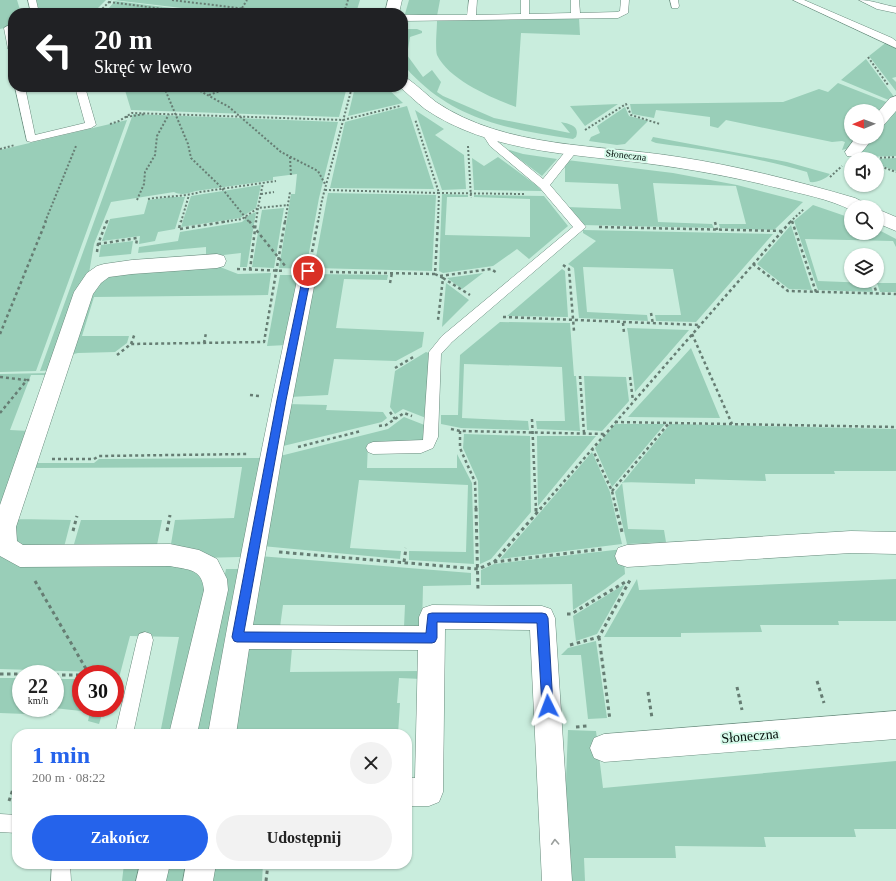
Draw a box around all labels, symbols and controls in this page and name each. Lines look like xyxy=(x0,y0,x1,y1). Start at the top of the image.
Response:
icon: left xyxy=(28,24,80,76)
text: 20 m xyxy=(94,24,152,55)
text: Skręć w lewo xyxy=(94,57,192,77)
north arrow xyxy=(844,104,884,144)
map controls xyxy=(844,104,884,288)
street label: Słoneczna xyxy=(605,147,648,163)
button: sound xyxy=(844,152,884,192)
button: search xyxy=(844,200,884,240)
button: layers xyxy=(844,248,884,288)
pin xyxy=(291,254,325,288)
icon: arrive xyxy=(297,260,319,282)
speed limit sign: 30 xyxy=(72,665,124,717)
text: 22 xyxy=(28,675,48,697)
position arrow xyxy=(527,685,569,727)
text: km/h xyxy=(28,695,48,706)
street label: Słoneczna xyxy=(721,726,780,746)
text: 1 min xyxy=(32,742,90,768)
button: close xyxy=(350,742,392,784)
text: 200 m · 08:22 xyxy=(32,770,105,785)
button: Zakończ xyxy=(32,815,208,861)
button: Udostępnij xyxy=(216,815,392,861)
one-way arrow xyxy=(551,839,560,845)

